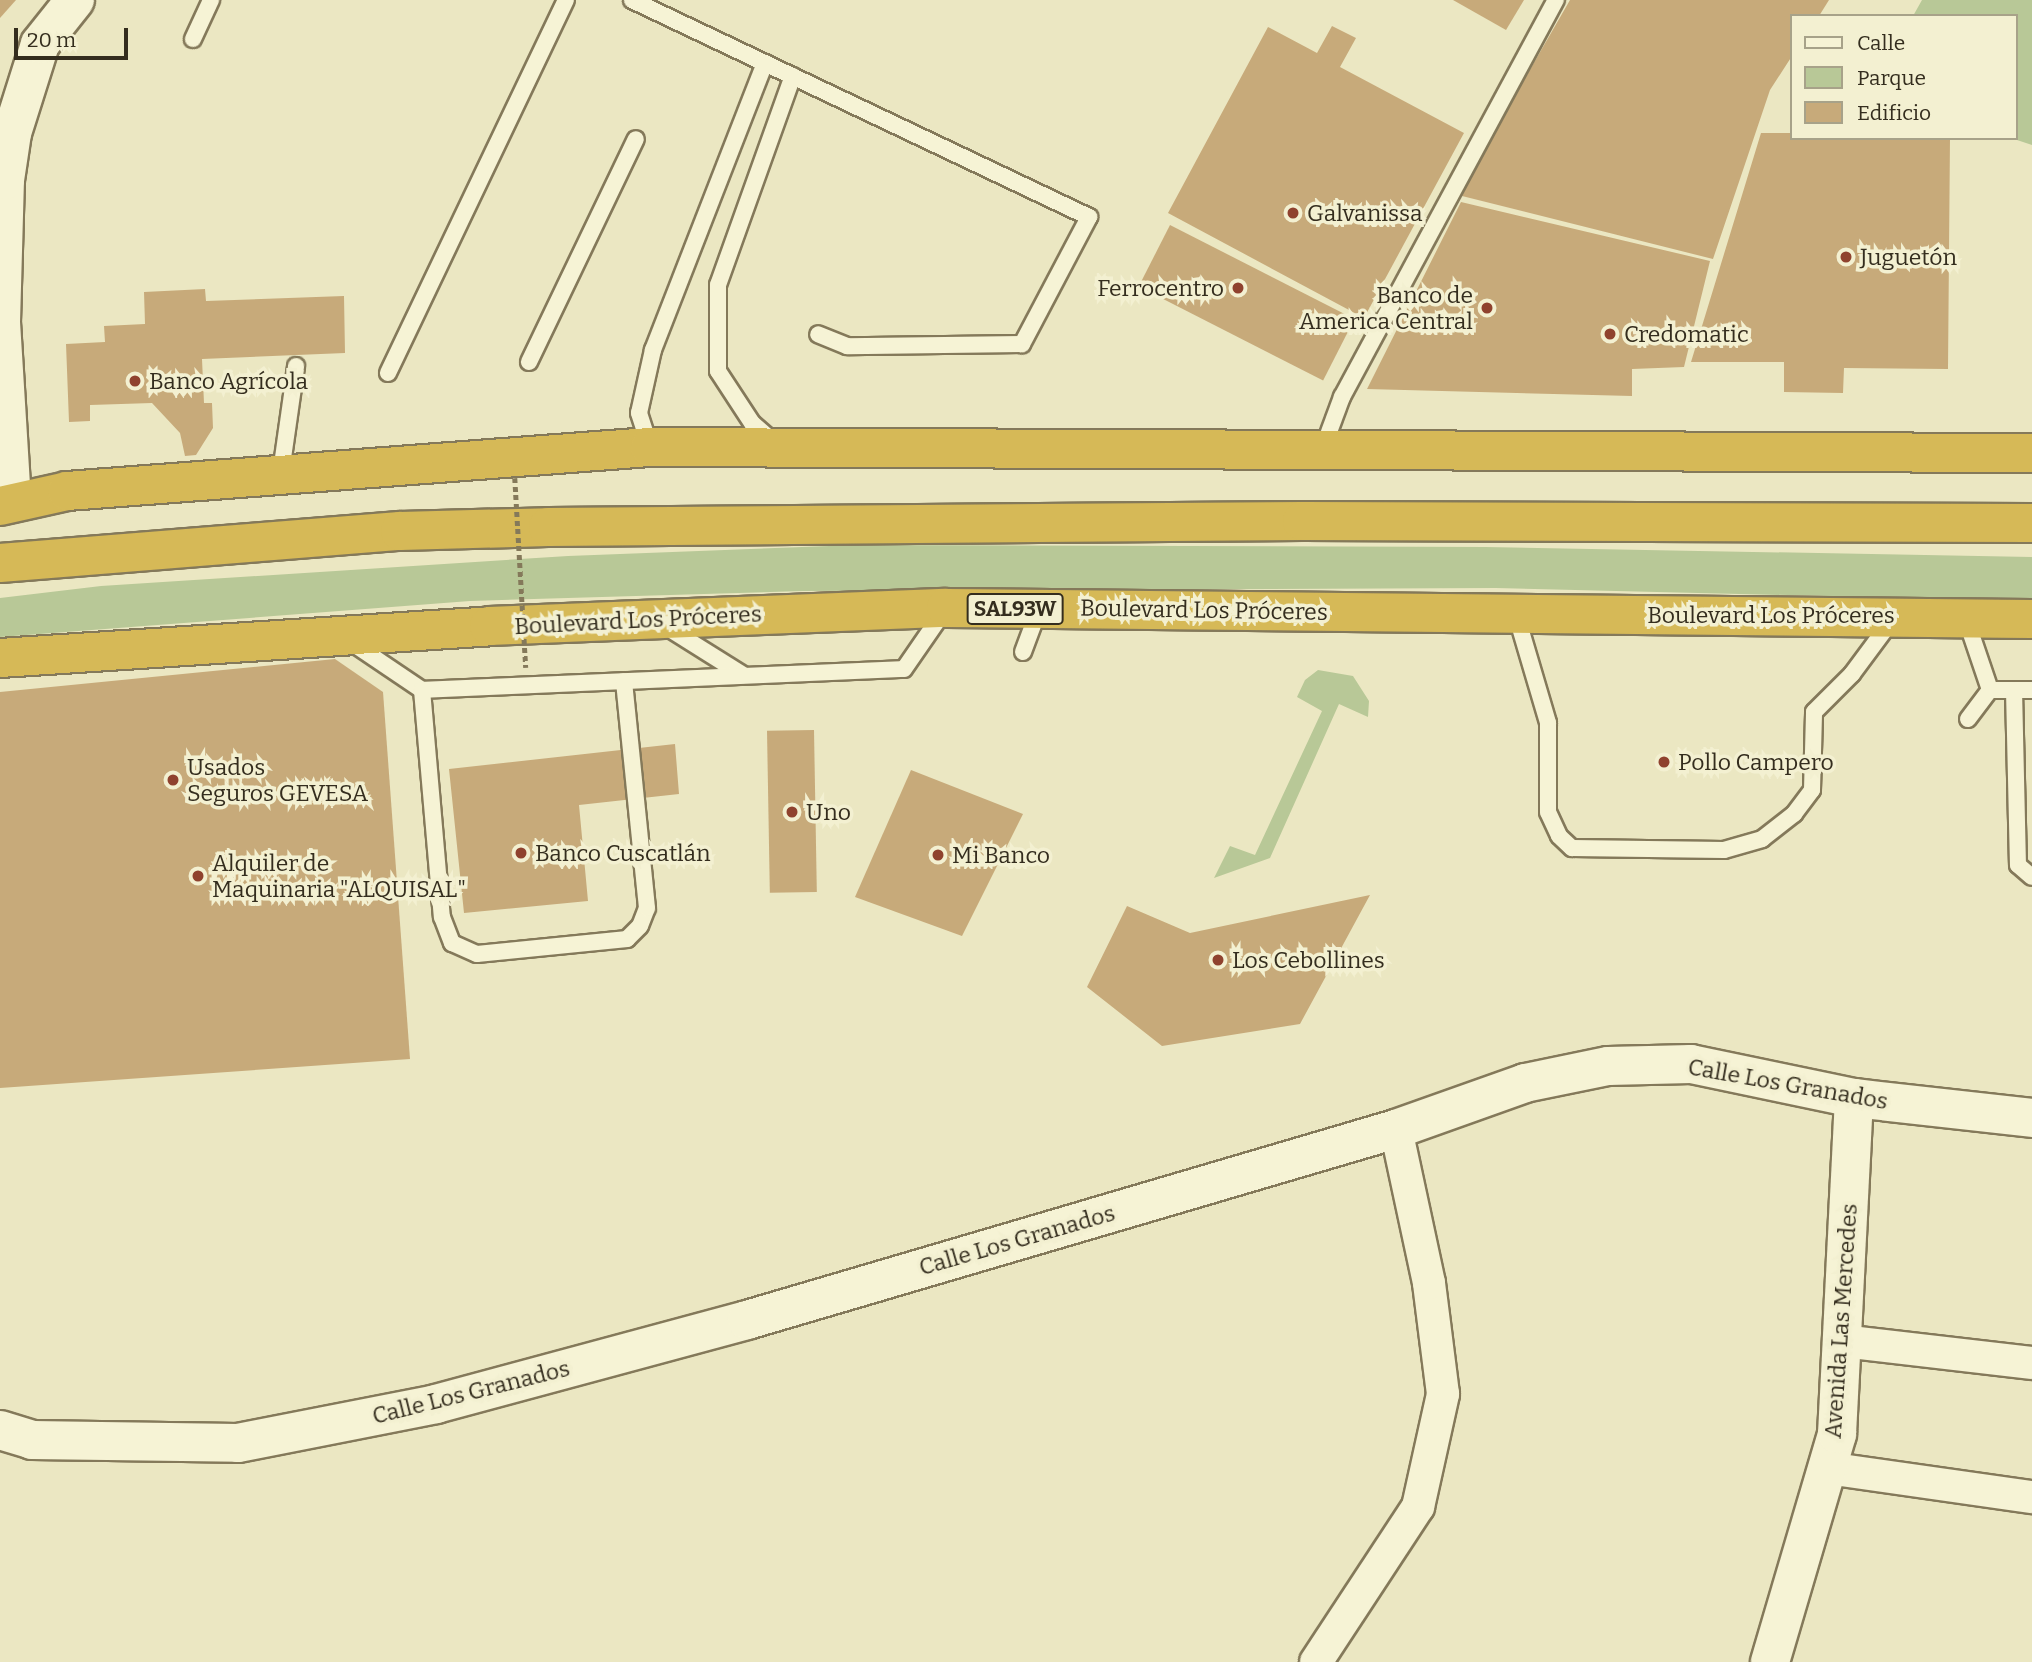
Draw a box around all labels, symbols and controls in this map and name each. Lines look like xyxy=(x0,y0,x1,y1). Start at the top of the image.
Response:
scale bar xyxy=(18,14,131,58)
legend xyxy=(1790,14,2018,140)
text: 20 m xyxy=(27,27,76,53)
text: Calle xyxy=(1857,30,1905,56)
text: Parque xyxy=(1857,65,1926,91)
text: Edificio xyxy=(1857,100,1931,126)
place label: Galvanissa xyxy=(1307,199,1423,227)
marker: Galvanissa xyxy=(1285,205,1301,221)
place label: Juguetón xyxy=(1860,243,1957,271)
marker: Juguetón xyxy=(1838,249,1854,265)
place label: Ferrocentro xyxy=(1097,274,1224,302)
marker: Ferrocentro xyxy=(1230,280,1246,296)
place label: Banco de America Central xyxy=(1299,281,1473,335)
marker: Banco de America Central xyxy=(1479,300,1495,316)
place label: Credomatic xyxy=(1624,320,1749,348)
marker: Credomatic xyxy=(1602,326,1618,342)
place label: Banco Agrícola xyxy=(149,367,308,395)
marker: Banco Agrícola xyxy=(127,373,143,389)
road number: SAL93W xyxy=(966,592,1064,626)
street label: Boulevard Los Próceres xyxy=(1080,594,1328,626)
street label: Boulevard Los Próceres xyxy=(514,600,762,640)
street label: Boulevard Los Próceres xyxy=(1647,601,1895,629)
place label: Pollo Campero xyxy=(1678,748,1834,776)
place label: Usados Seguros GEVESA xyxy=(187,753,368,807)
marker: Pollo Campero xyxy=(1656,754,1672,770)
marker: Usados Seguros GEVESA xyxy=(165,772,181,788)
place label: Uno xyxy=(806,798,851,826)
marker: Uno xyxy=(784,804,800,820)
place label: Banco Cuscatlán xyxy=(535,839,711,867)
place label: Mi Banco xyxy=(952,841,1050,869)
marker: Banco Cuscatlán xyxy=(513,845,529,861)
marker: Mi Banco xyxy=(930,847,946,863)
place label: Alquiler de Maquinaria "ALQUISAL" xyxy=(212,849,466,903)
marker: Alquiler de Maquinaria "ALQUISAL" xyxy=(190,868,206,884)
place label: Los Cebollines xyxy=(1232,946,1385,974)
marker: Los Cebollines xyxy=(1210,952,1226,968)
street label: Calle Los Granados xyxy=(1686,1053,1890,1115)
street label: Calle Los Granados xyxy=(916,1199,1118,1281)
street label: Avenida Las Mercedes xyxy=(1819,1203,1863,1439)
street label: Calle Los Granados xyxy=(369,1354,573,1430)

